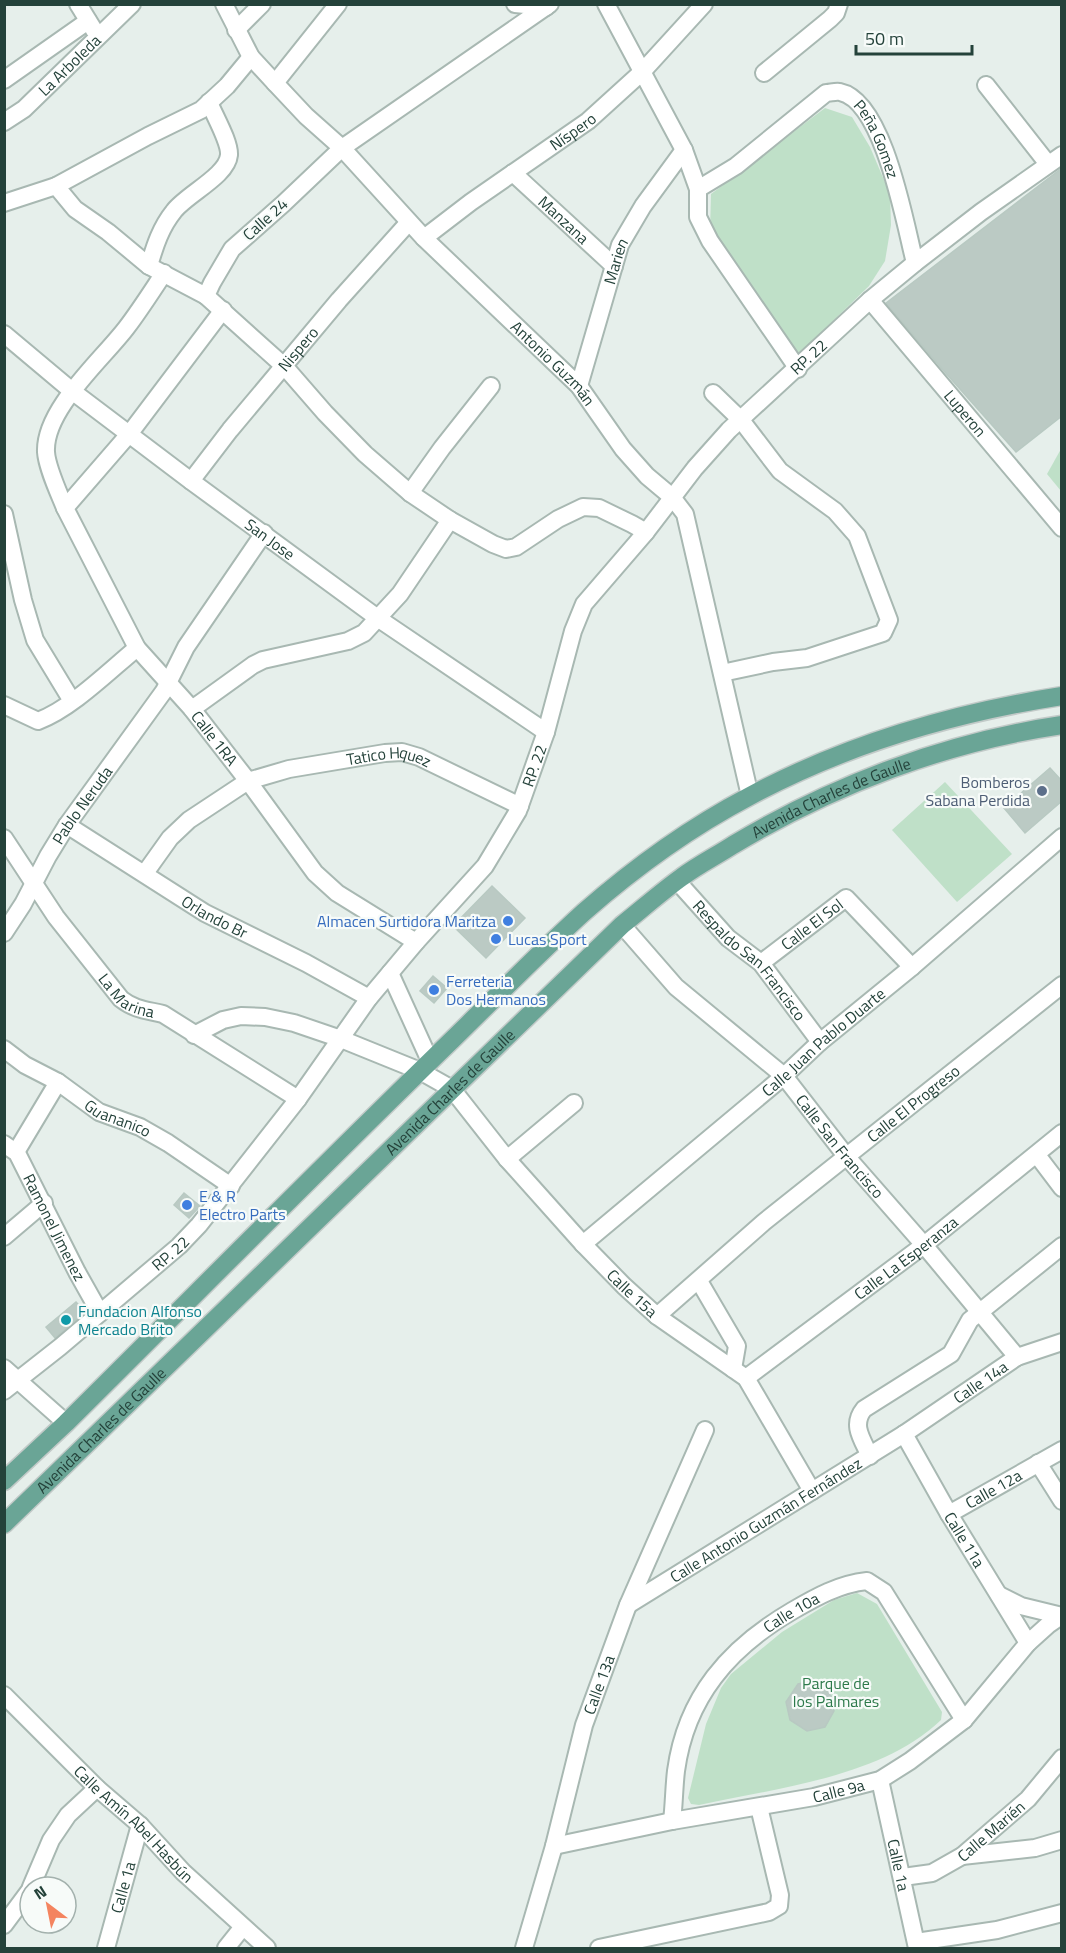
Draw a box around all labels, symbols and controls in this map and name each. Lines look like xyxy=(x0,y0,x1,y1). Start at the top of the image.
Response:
scale bar xyxy=(856,18,972,56)
text: 50 m xyxy=(865,25,904,52)
street label: La Arboleda xyxy=(32,29,106,101)
street label: Peña Gomez xyxy=(848,94,905,181)
street label: Níspero xyxy=(545,107,602,156)
street label: Manzana xyxy=(533,190,595,250)
street label: Calle 24 xyxy=(237,192,293,246)
street label: Marien xyxy=(597,233,634,287)
street label: Antonio Guzmán xyxy=(505,315,601,411)
street label: Nispero xyxy=(272,321,324,377)
street label: RP. 22 xyxy=(784,333,832,380)
street label: Luperon xyxy=(938,384,992,442)
street label: San Jose xyxy=(240,512,300,566)
street label: Calle 1RA xyxy=(186,706,244,771)
street label: Tatico Hquez xyxy=(345,740,435,773)
street label: RP. 22 xyxy=(516,741,553,790)
street label: Avenida Charles de Gaulle xyxy=(747,751,914,844)
street label: Pablo Neruda xyxy=(46,761,118,849)
place label: Bomberos Sabana Perdida xyxy=(925,770,1030,812)
marker: Bomberos Sabana Perdida xyxy=(1035,784,1049,798)
street label: Orlando Br xyxy=(177,889,252,945)
street label: Calle El Sol xyxy=(776,893,848,956)
street label: Respaldo San Francisco xyxy=(687,894,812,1026)
place label: Almacen Surtidora Maritza xyxy=(317,909,496,933)
marker: Almacen Surtidora Maritza xyxy=(501,914,515,928)
place label: Lucas Sport xyxy=(508,927,587,951)
marker: Lucas Sport xyxy=(489,932,503,946)
street label: La Marina xyxy=(93,968,157,1024)
place label: Ferreteria Dos Hermanos xyxy=(446,969,546,1011)
street label: Calle Juan Pablo Duarte xyxy=(756,982,890,1102)
marker: Ferreteria Dos Hermanos xyxy=(427,983,441,997)
street label: Avenida Charles de Gaulle xyxy=(380,1023,520,1161)
street label: Calle El Progreso xyxy=(862,1059,965,1148)
street label: Calle San Francisco xyxy=(790,1089,890,1204)
street label: Guananico xyxy=(79,1093,156,1143)
street label: Ramonel Jimenez xyxy=(17,1170,92,1285)
place label: E & R Electro Parts xyxy=(199,1184,286,1226)
marker: E & R Electro Parts xyxy=(180,1198,194,1212)
street label: Calle La Esperanza xyxy=(849,1210,963,1305)
street label: RP. 22 xyxy=(146,1230,195,1276)
street label: Calle 15a xyxy=(601,1263,663,1323)
place label: Fundacion Alfonso Mercado Brito xyxy=(78,1299,202,1341)
marker: Fundacion Alfonso Mercado Brito xyxy=(59,1313,73,1327)
street label: Calle 14a xyxy=(948,1355,1013,1409)
street label: Avenida Charles de Gaulle xyxy=(31,1361,171,1499)
street label: Calle Antonio Guzmán Fernández xyxy=(665,1451,866,1588)
street label: Calle 12a xyxy=(961,1463,1026,1515)
street label: Calle 11a xyxy=(938,1507,991,1572)
street label: Calle 10a xyxy=(758,1586,823,1638)
street label: Calle 13a xyxy=(577,1651,621,1718)
park label: Parque de los Palmares xyxy=(793,1671,879,1713)
street label: Calle Amín Abel Hasbún xyxy=(69,1760,199,1888)
street label: Calle 9a xyxy=(810,1772,867,1809)
street label: Calle Marién xyxy=(952,1795,1030,1867)
street label: Calle 1a xyxy=(881,1837,916,1893)
street label: Calle 1a xyxy=(104,1859,141,1916)
north arrow xyxy=(18,1875,78,1935)
text: N xyxy=(29,1879,51,1905)

